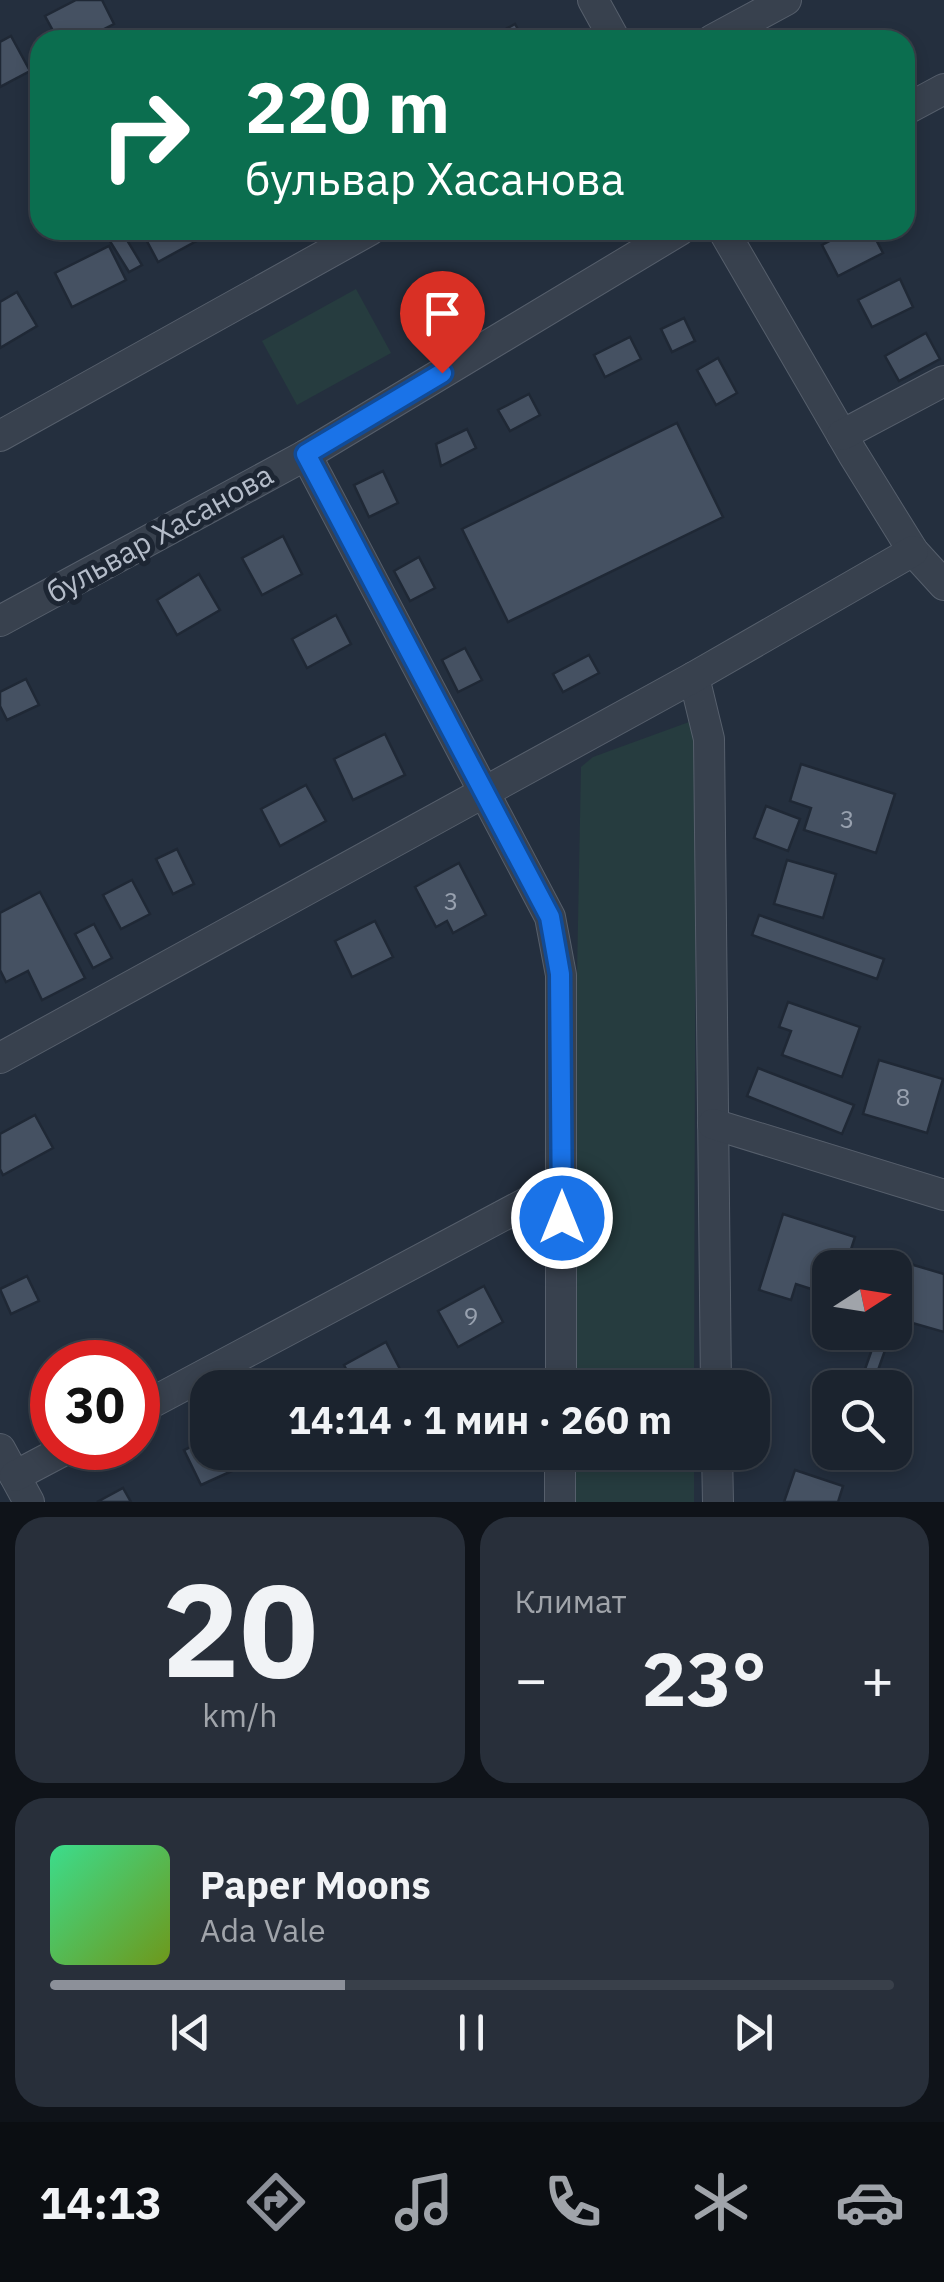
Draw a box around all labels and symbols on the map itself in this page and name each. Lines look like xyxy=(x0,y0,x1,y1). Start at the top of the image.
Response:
pin xyxy=(400,271,485,374)
street label: бульвар Хасанова xyxy=(39,454,279,611)
house number: 3 xyxy=(839,802,855,835)
house number: 3 xyxy=(443,884,459,917)
house number: 8 xyxy=(895,1080,911,1113)
position arrow xyxy=(510,1166,614,1270)
north arrow xyxy=(812,1250,912,1350)
house number: 9 xyxy=(463,1299,479,1332)
speed limit sign: 30 xyxy=(30,1340,160,1470)

